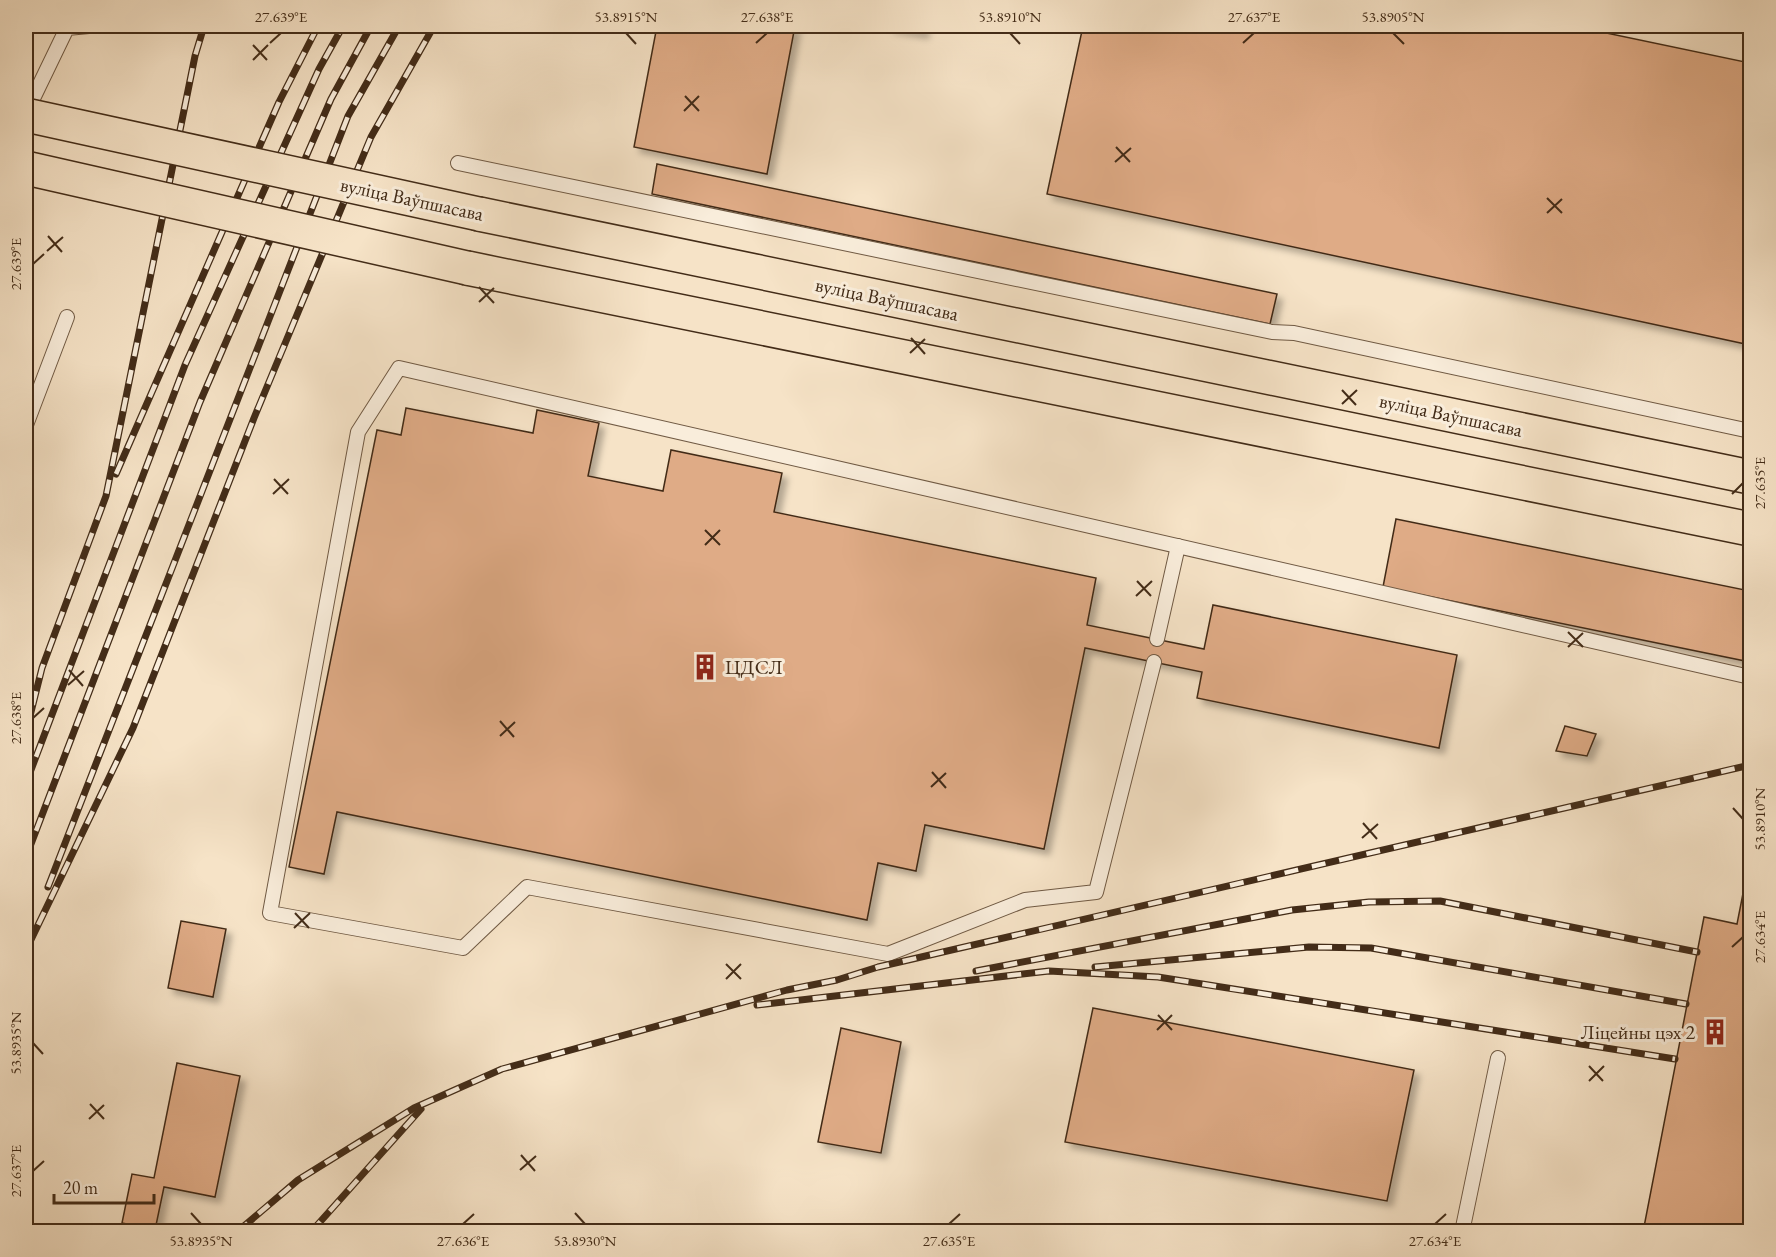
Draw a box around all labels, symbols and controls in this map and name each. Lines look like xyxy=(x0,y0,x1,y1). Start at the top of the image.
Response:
text: 27.639°E xyxy=(255,7,308,26)
text: 53.8915°N xyxy=(595,7,658,26)
text: 27.638°E xyxy=(741,7,794,26)
text: 53.8910°N xyxy=(979,7,1042,26)
text: 27.637°E xyxy=(1228,7,1281,26)
text: 53.8905°N xyxy=(1362,7,1425,26)
street label: вуліца Ваўпшасава xyxy=(338,171,486,227)
text: 27.639°E xyxy=(6,237,25,290)
street label: вуліца Ваўпшасава xyxy=(813,271,961,327)
street label: вуліца Ваўпшасава xyxy=(1377,387,1525,443)
text: 27.635°E xyxy=(1750,456,1769,509)
building icon: ЦДСЛ xyxy=(690,652,720,682)
place label: ЦДСЛ xyxy=(725,654,783,680)
text: 27.638°E xyxy=(6,691,25,744)
text: 53.8910°N xyxy=(1750,787,1769,850)
text: 27.634°E xyxy=(1750,910,1769,963)
text: 53.8935°N xyxy=(6,1011,25,1074)
building icon: Ліцейны цэх 2 xyxy=(1700,1017,1730,1047)
place label: Ліцейны цэх 2 xyxy=(1581,1019,1695,1045)
text: 27.637°E xyxy=(6,1144,25,1197)
scale bar xyxy=(54,1167,154,1205)
text: 20 m xyxy=(63,1176,98,1199)
text: 53.8935°N xyxy=(170,1231,233,1250)
text: 27.636°E xyxy=(437,1231,490,1250)
text: 53.8930°N xyxy=(554,1231,617,1250)
text: 27.635°E xyxy=(923,1231,976,1250)
text: 27.634°E xyxy=(1409,1231,1462,1250)

